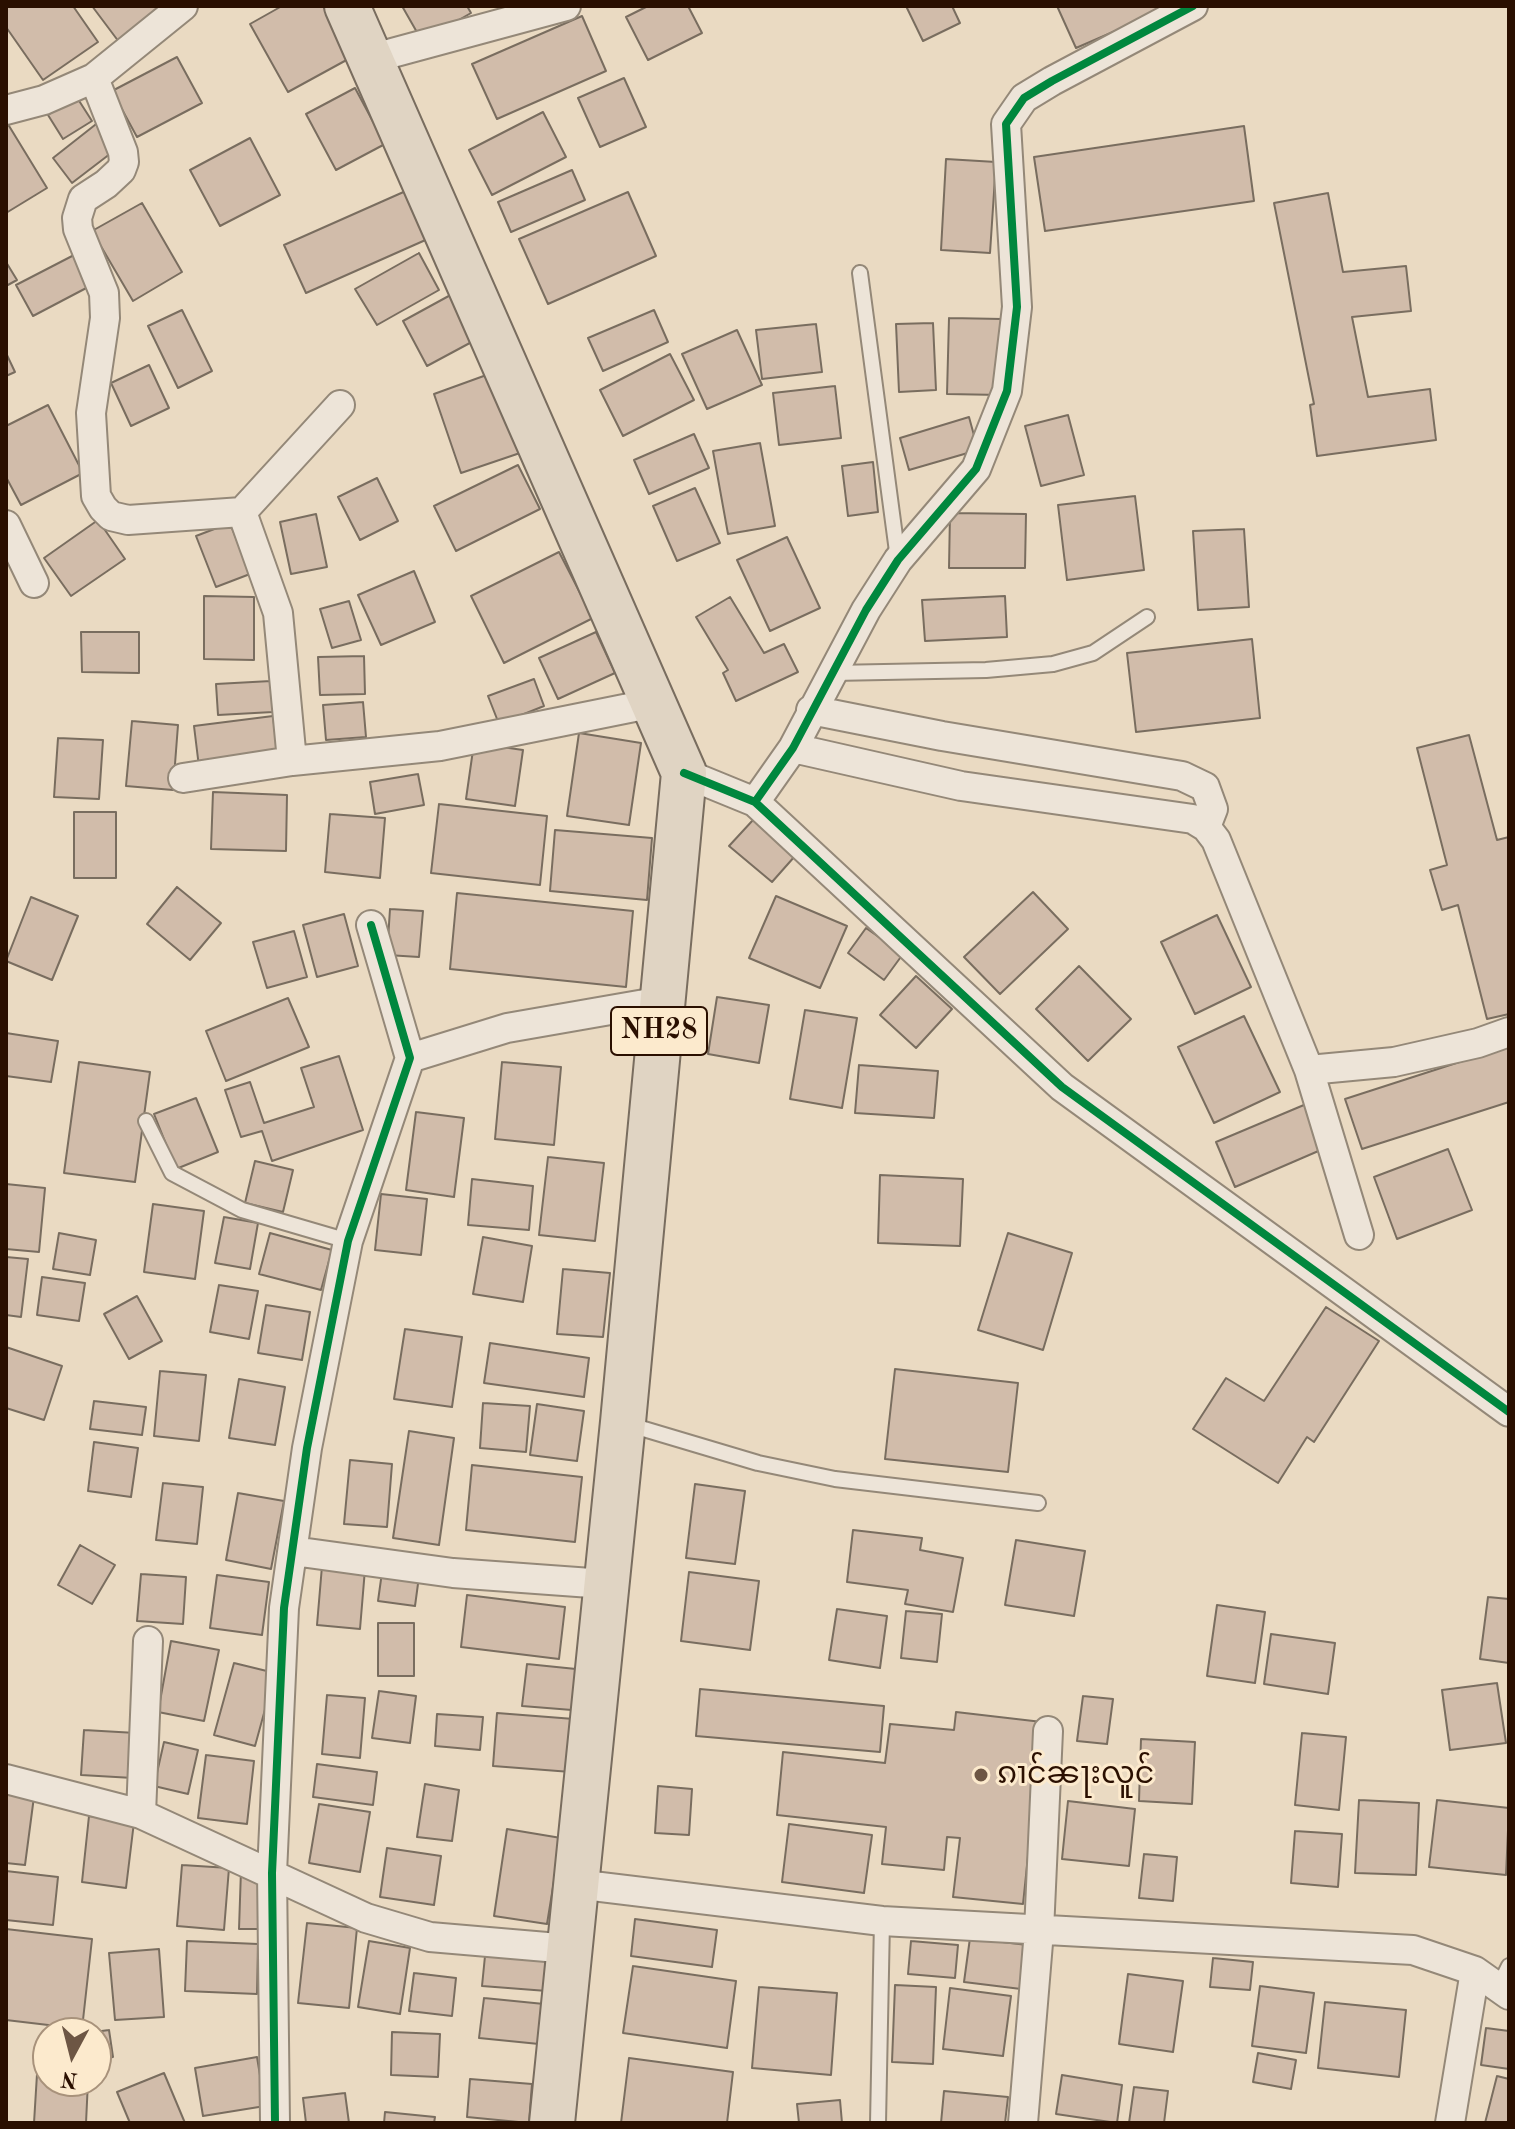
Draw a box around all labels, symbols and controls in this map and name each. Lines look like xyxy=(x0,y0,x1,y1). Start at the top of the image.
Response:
road number: NH28 xyxy=(611,1007,707,1055)
place label: ၵၢင်ၼႃးလူင် xyxy=(997,1757,1154,1793)
marker: ၵၢင်ၼႃးလူင် xyxy=(972,1766,990,1784)
north arrow xyxy=(32,2017,112,2097)
text: N xyxy=(60,2067,79,2091)

